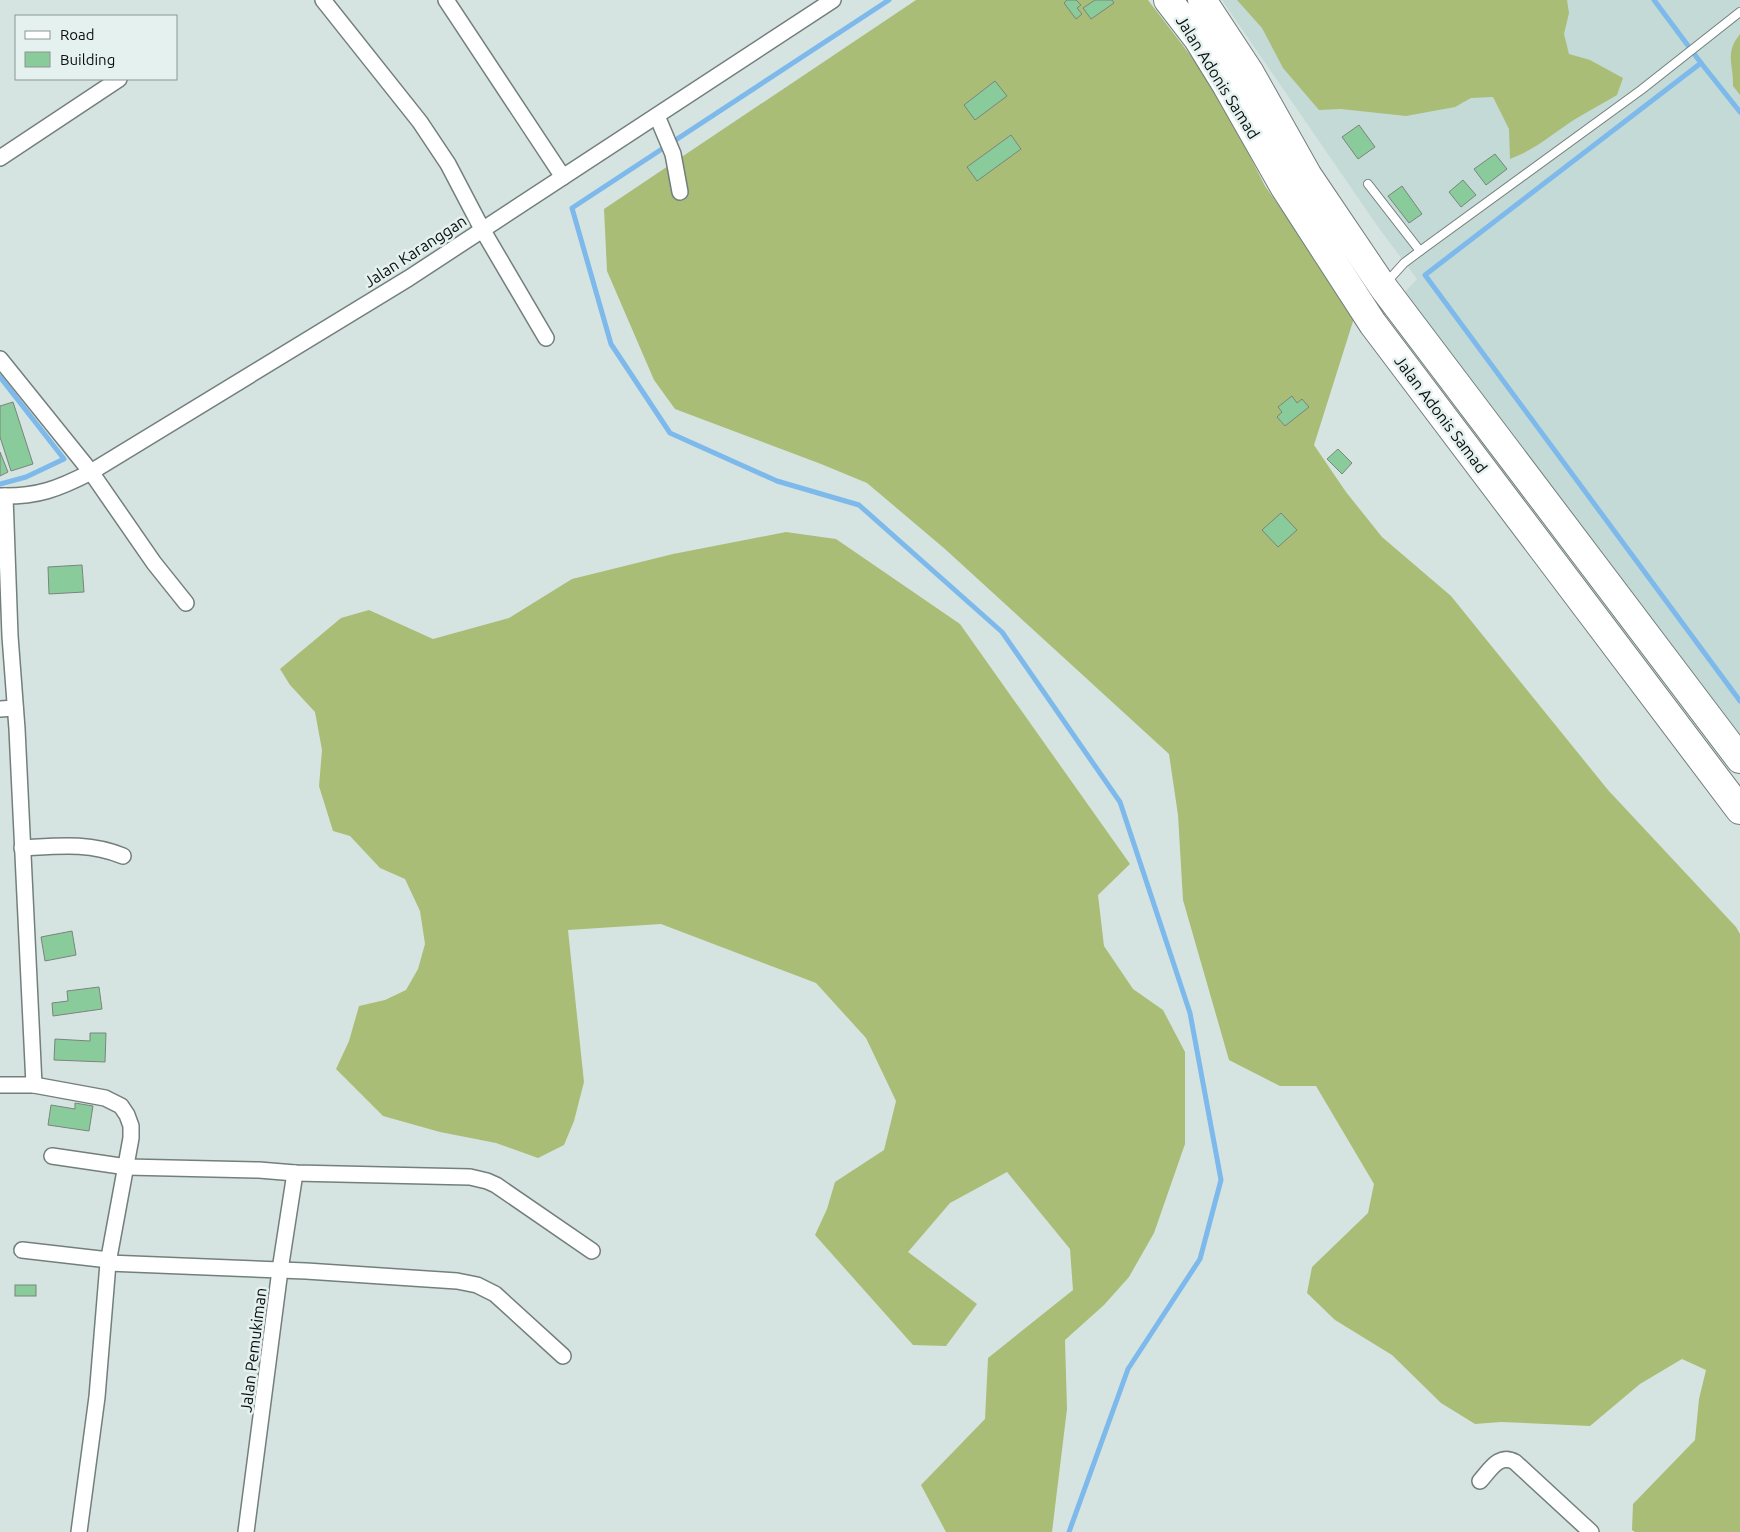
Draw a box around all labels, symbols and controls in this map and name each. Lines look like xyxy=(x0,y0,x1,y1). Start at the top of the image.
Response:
street label: Jalan Adonis Samad xyxy=(1173,12,1263,142)
legend xyxy=(15,15,178,80)
text: Road xyxy=(60,26,95,43)
text: Building xyxy=(60,51,115,68)
street label: Jalan Karanggan xyxy=(360,211,470,291)
street label: Jalan Adonis Samad xyxy=(1391,352,1491,476)
street label: Jalan Pemukiman xyxy=(236,1287,270,1413)

